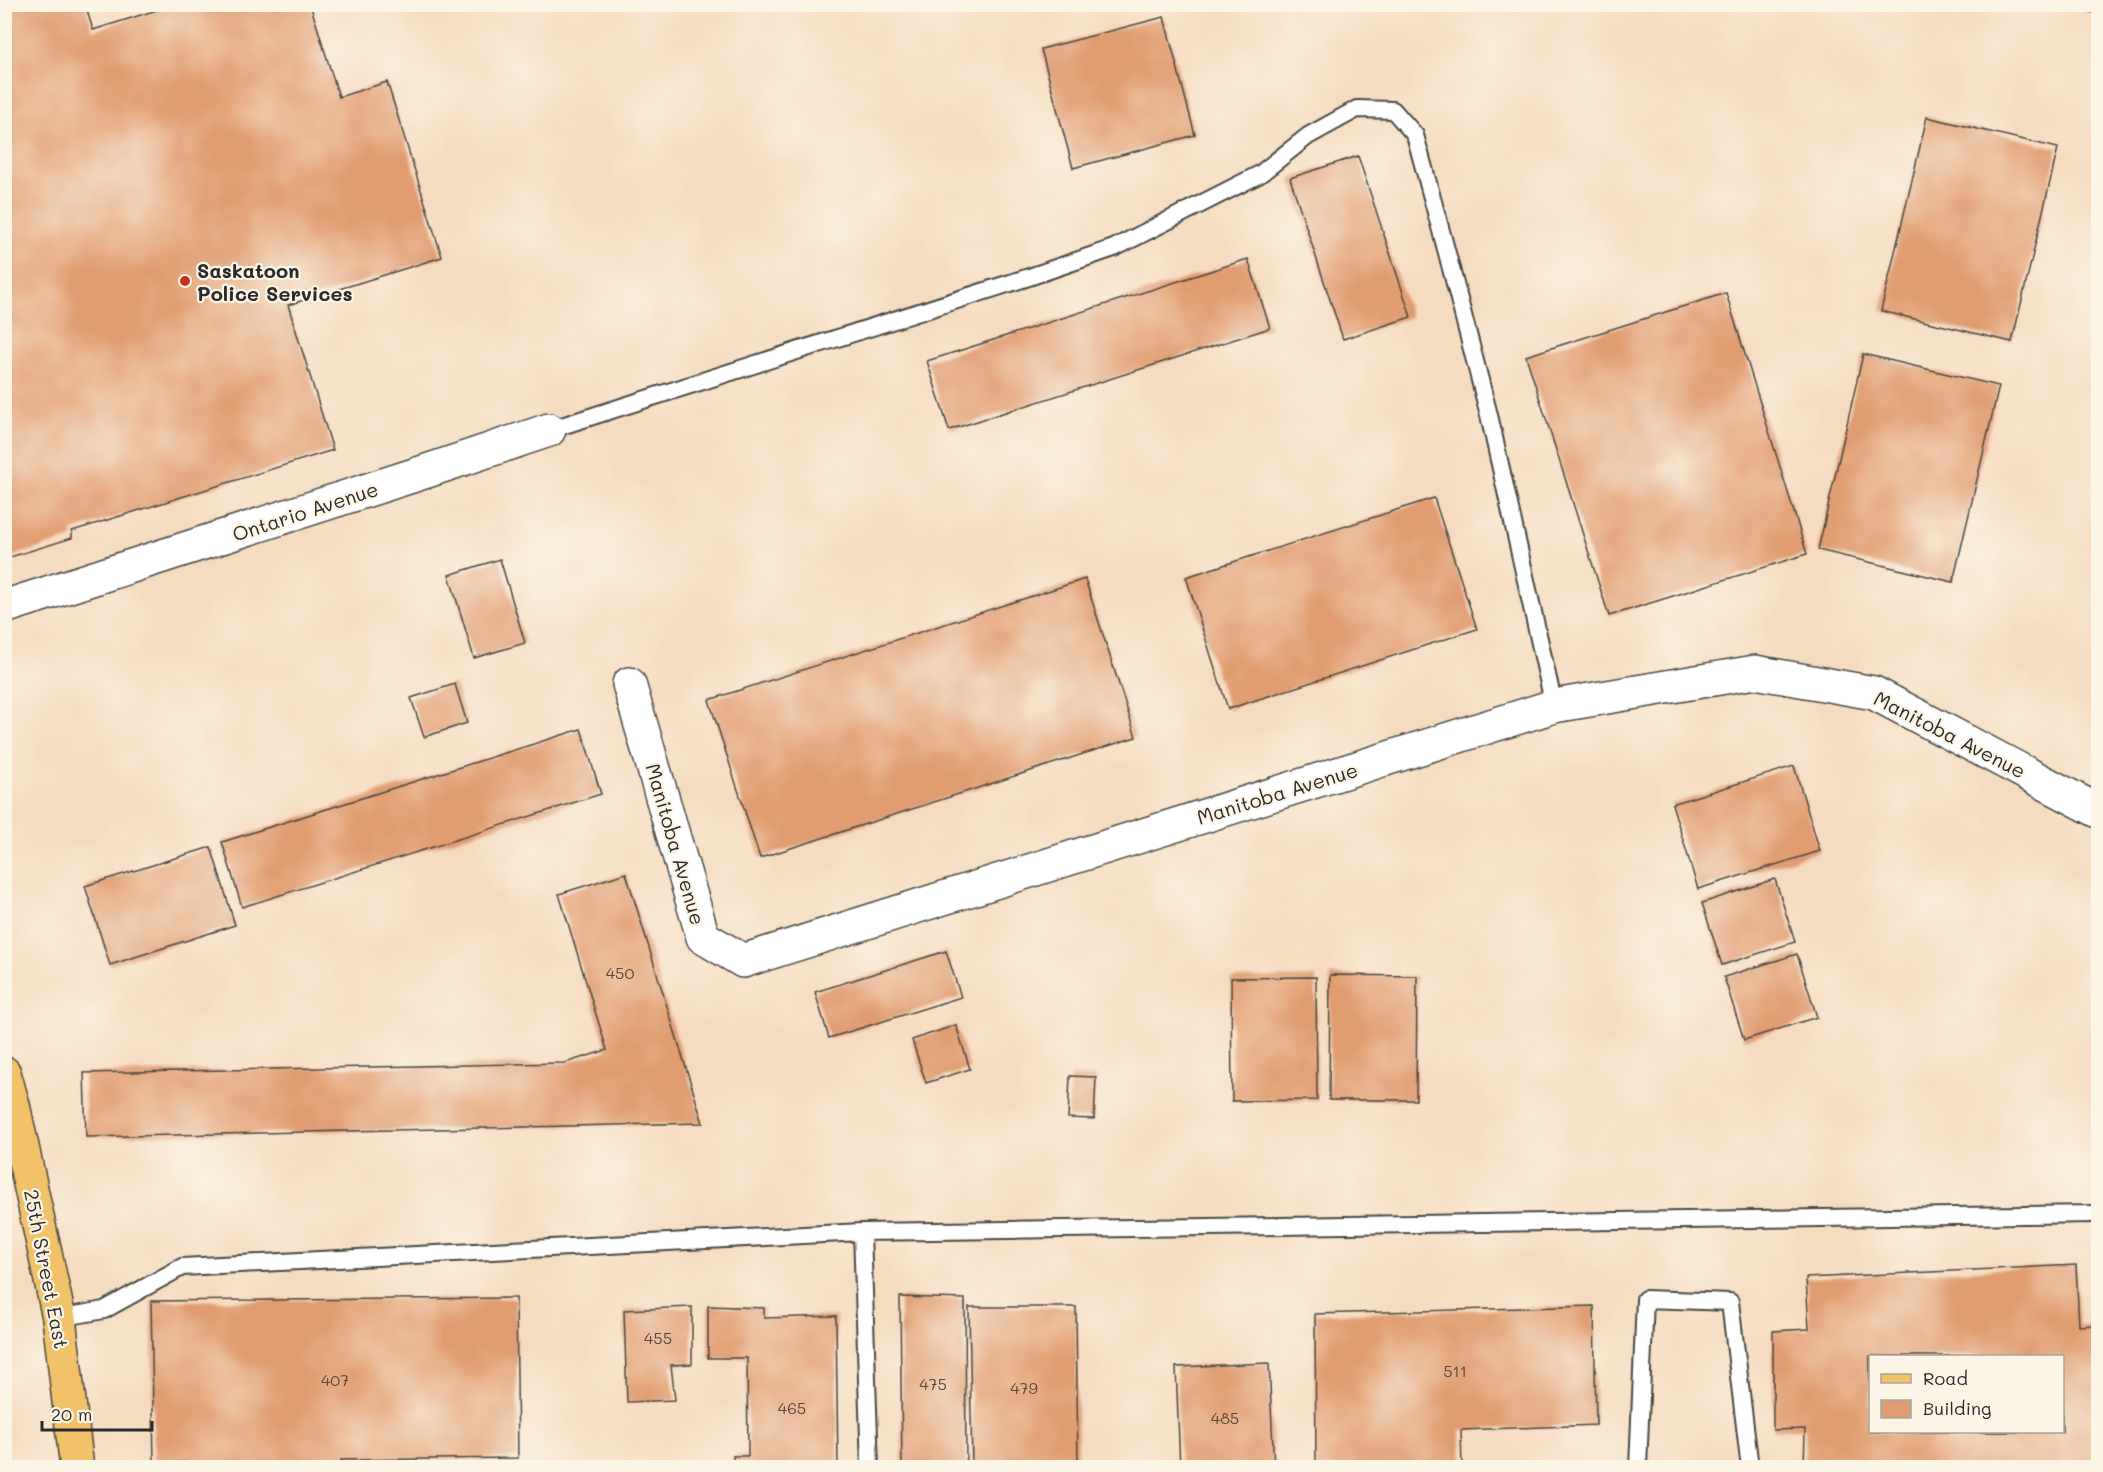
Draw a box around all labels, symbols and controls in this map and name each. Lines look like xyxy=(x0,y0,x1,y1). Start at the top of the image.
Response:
place label: Saskatoon Police Services xyxy=(197,257,352,306)
marker: Saskatoon Police Services xyxy=(178,274,192,288)
street label: Ontario Avenue xyxy=(229,475,381,547)
street label: Manitoba Avenue xyxy=(1870,684,2030,784)
street label: Manitoba Avenue xyxy=(1193,756,1361,830)
street label: Manitoba Avenue xyxy=(640,760,712,928)
house number: 450 xyxy=(606,962,634,983)
street label: 25th Street East xyxy=(19,1187,75,1351)
house number: 455 xyxy=(644,1327,672,1348)
legend xyxy=(1869,1355,2064,1433)
house number: 511 xyxy=(1443,1360,1467,1381)
text: Road xyxy=(1923,1366,1968,1390)
house number: 407 xyxy=(321,1369,349,1390)
house number: 475 xyxy=(919,1373,947,1394)
house number: 479 xyxy=(1010,1377,1038,1398)
scale bar xyxy=(42,1394,152,1432)
text: Building xyxy=(1923,1396,1991,1420)
house number: 465 xyxy=(778,1397,806,1418)
text: 20 m xyxy=(51,1402,92,1426)
house number: 485 xyxy=(1211,1407,1239,1428)

